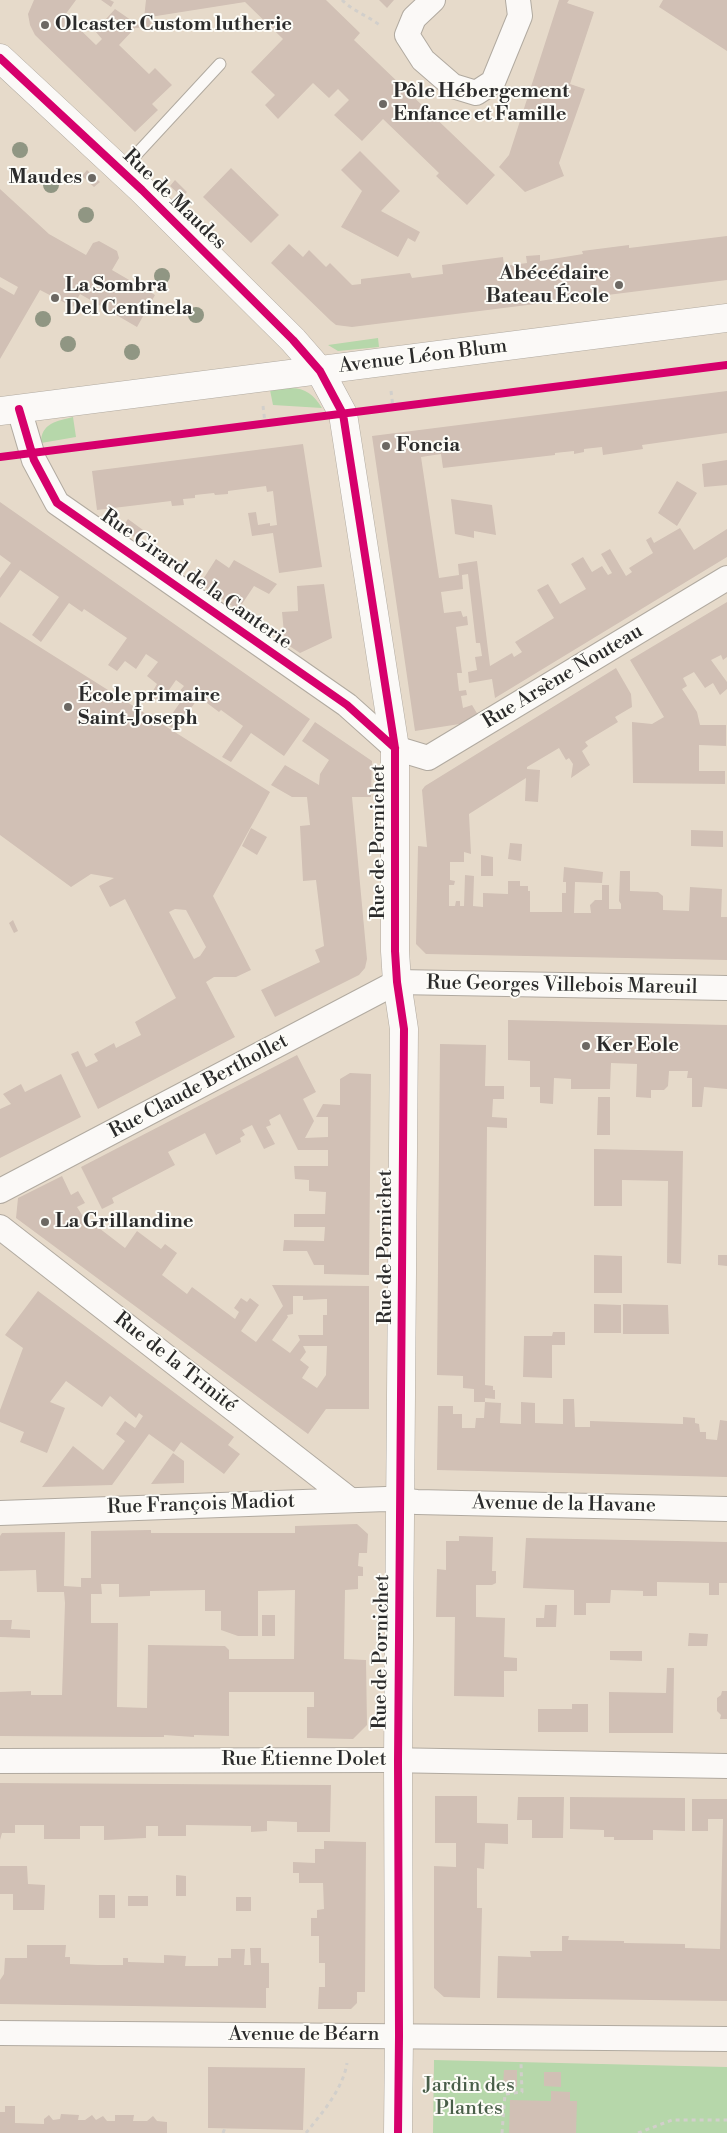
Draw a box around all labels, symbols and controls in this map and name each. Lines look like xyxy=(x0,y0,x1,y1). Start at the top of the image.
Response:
place label: Olcaster Custom lutherie xyxy=(55,13,292,37)
marker: Olcaster Custom lutherie xyxy=(39,19,51,31)
place label: Pôle Hébergement Enfance et Famille xyxy=(393,80,569,127)
marker: Pôle Hébergement Enfance et Famille xyxy=(377,98,389,110)
street label: Rue de Maudes xyxy=(117,145,231,255)
place label: Maudes xyxy=(8,166,82,190)
marker: Maudes xyxy=(86,172,98,184)
place label: Abécédaire Bateau École xyxy=(486,262,609,309)
place label: La Sombra Del Centinela xyxy=(65,274,193,321)
marker: Abécédaire Bateau École xyxy=(613,279,625,291)
marker: La Sombra Del Centinela xyxy=(49,292,61,304)
street label: Avenue Léon Blum xyxy=(337,335,509,379)
place label: Foncia xyxy=(396,434,460,458)
marker: Foncia xyxy=(380,440,392,452)
street label: Rue Girard de la Canterie xyxy=(96,505,296,655)
street label: Rue Arsène Nouteau xyxy=(479,620,647,734)
place label: École primaire Saint-Joseph xyxy=(78,684,220,731)
marker: École primaire Saint-Joseph xyxy=(62,701,74,713)
street label: Rue de Pornichet xyxy=(367,764,391,920)
street label: Rue Georges Villebois Mareuil xyxy=(426,972,698,1000)
street label: Rue Claude Berthollet xyxy=(105,1030,293,1144)
place label: Ker Eole xyxy=(596,1034,679,1058)
marker: Ker Eole xyxy=(580,1040,592,1052)
street label: Rue de Pornichet xyxy=(374,1169,398,1325)
place label: La Grillandine xyxy=(55,1210,194,1234)
marker: La Grillandine xyxy=(39,1216,51,1228)
street label: Rue de la Trinité xyxy=(109,1308,241,1418)
street label: Rue François Madiot xyxy=(107,1490,295,1520)
street label: Avenue de la Havane xyxy=(472,1491,656,1519)
street label: Rue de Pornichet xyxy=(369,1574,395,1730)
street label: Rue Étienne Dolet xyxy=(222,1748,386,1772)
street label: Avenue de Béarn xyxy=(229,2023,379,2047)
park label: Jardin des Plantes xyxy=(423,2074,515,2121)

